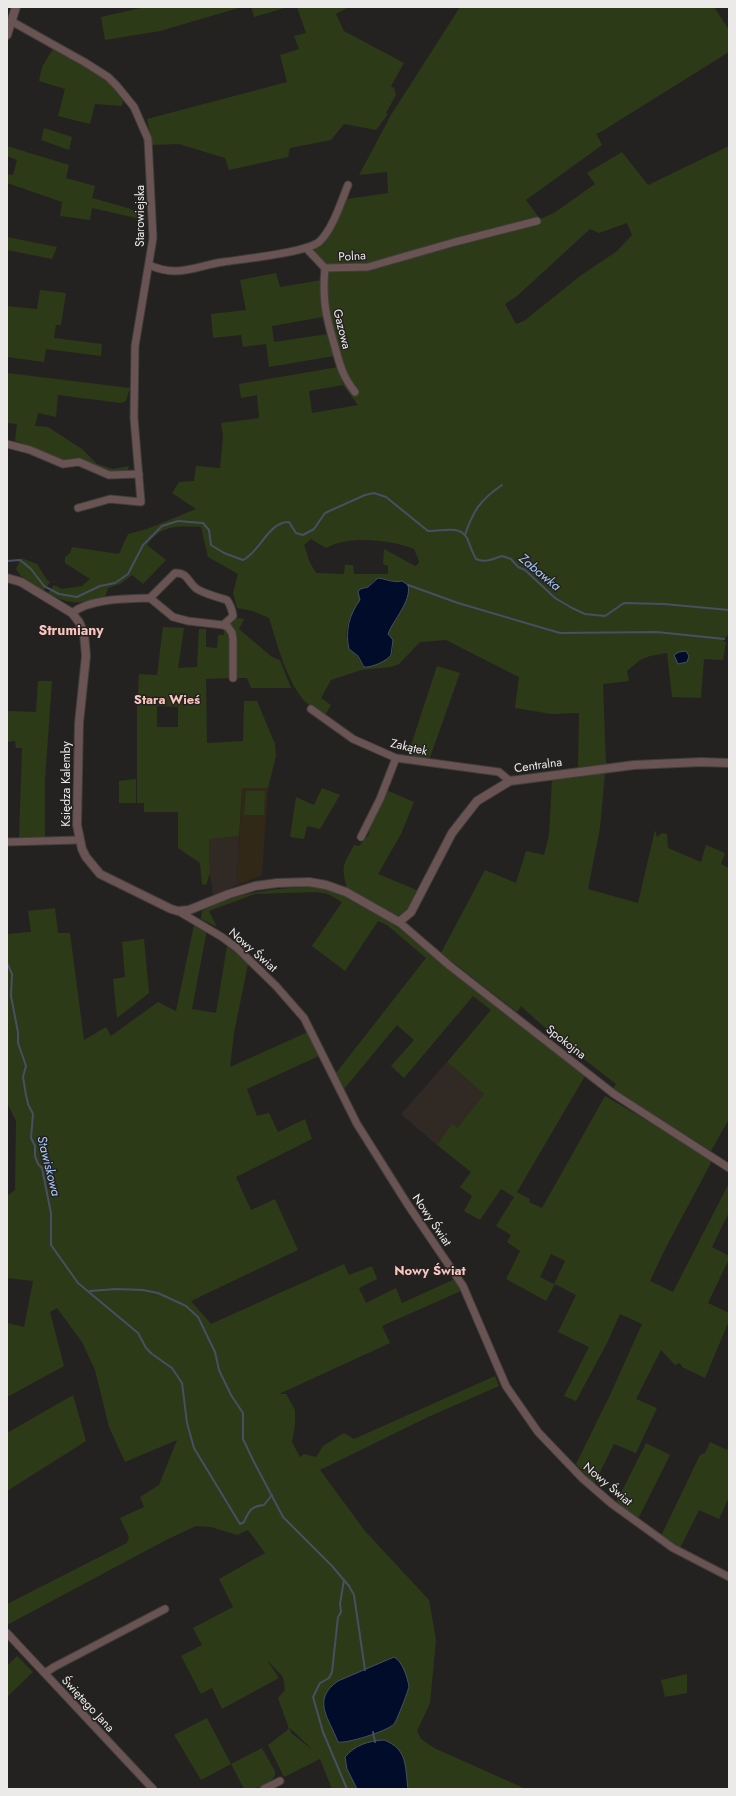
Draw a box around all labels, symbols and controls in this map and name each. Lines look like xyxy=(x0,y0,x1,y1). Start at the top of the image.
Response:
street label: Starowiejska xyxy=(131,185,149,247)
street label: Polna xyxy=(338,246,366,266)
street label: Gazowa xyxy=(328,307,356,351)
water label: Zabawka xyxy=(514,548,565,595)
district label: Strumiany xyxy=(38,620,104,640)
district label: Stara Wieś xyxy=(134,690,200,709)
street label: Zakątek xyxy=(389,734,430,760)
street label: Księdza Kalemby xyxy=(57,741,75,827)
street label: Centralna xyxy=(513,753,563,777)
street label: Nowy Świat xyxy=(225,924,281,976)
street label: Spokojna xyxy=(542,1021,590,1064)
water label: Stawiskowa xyxy=(32,1134,66,1198)
street label: Nowy Świat xyxy=(408,1190,456,1250)
district label: Nowy Świat xyxy=(394,1261,467,1280)
street label: Nowy Świat xyxy=(579,1458,637,1510)
street label: Świętego Jana xyxy=(57,1672,119,1736)

